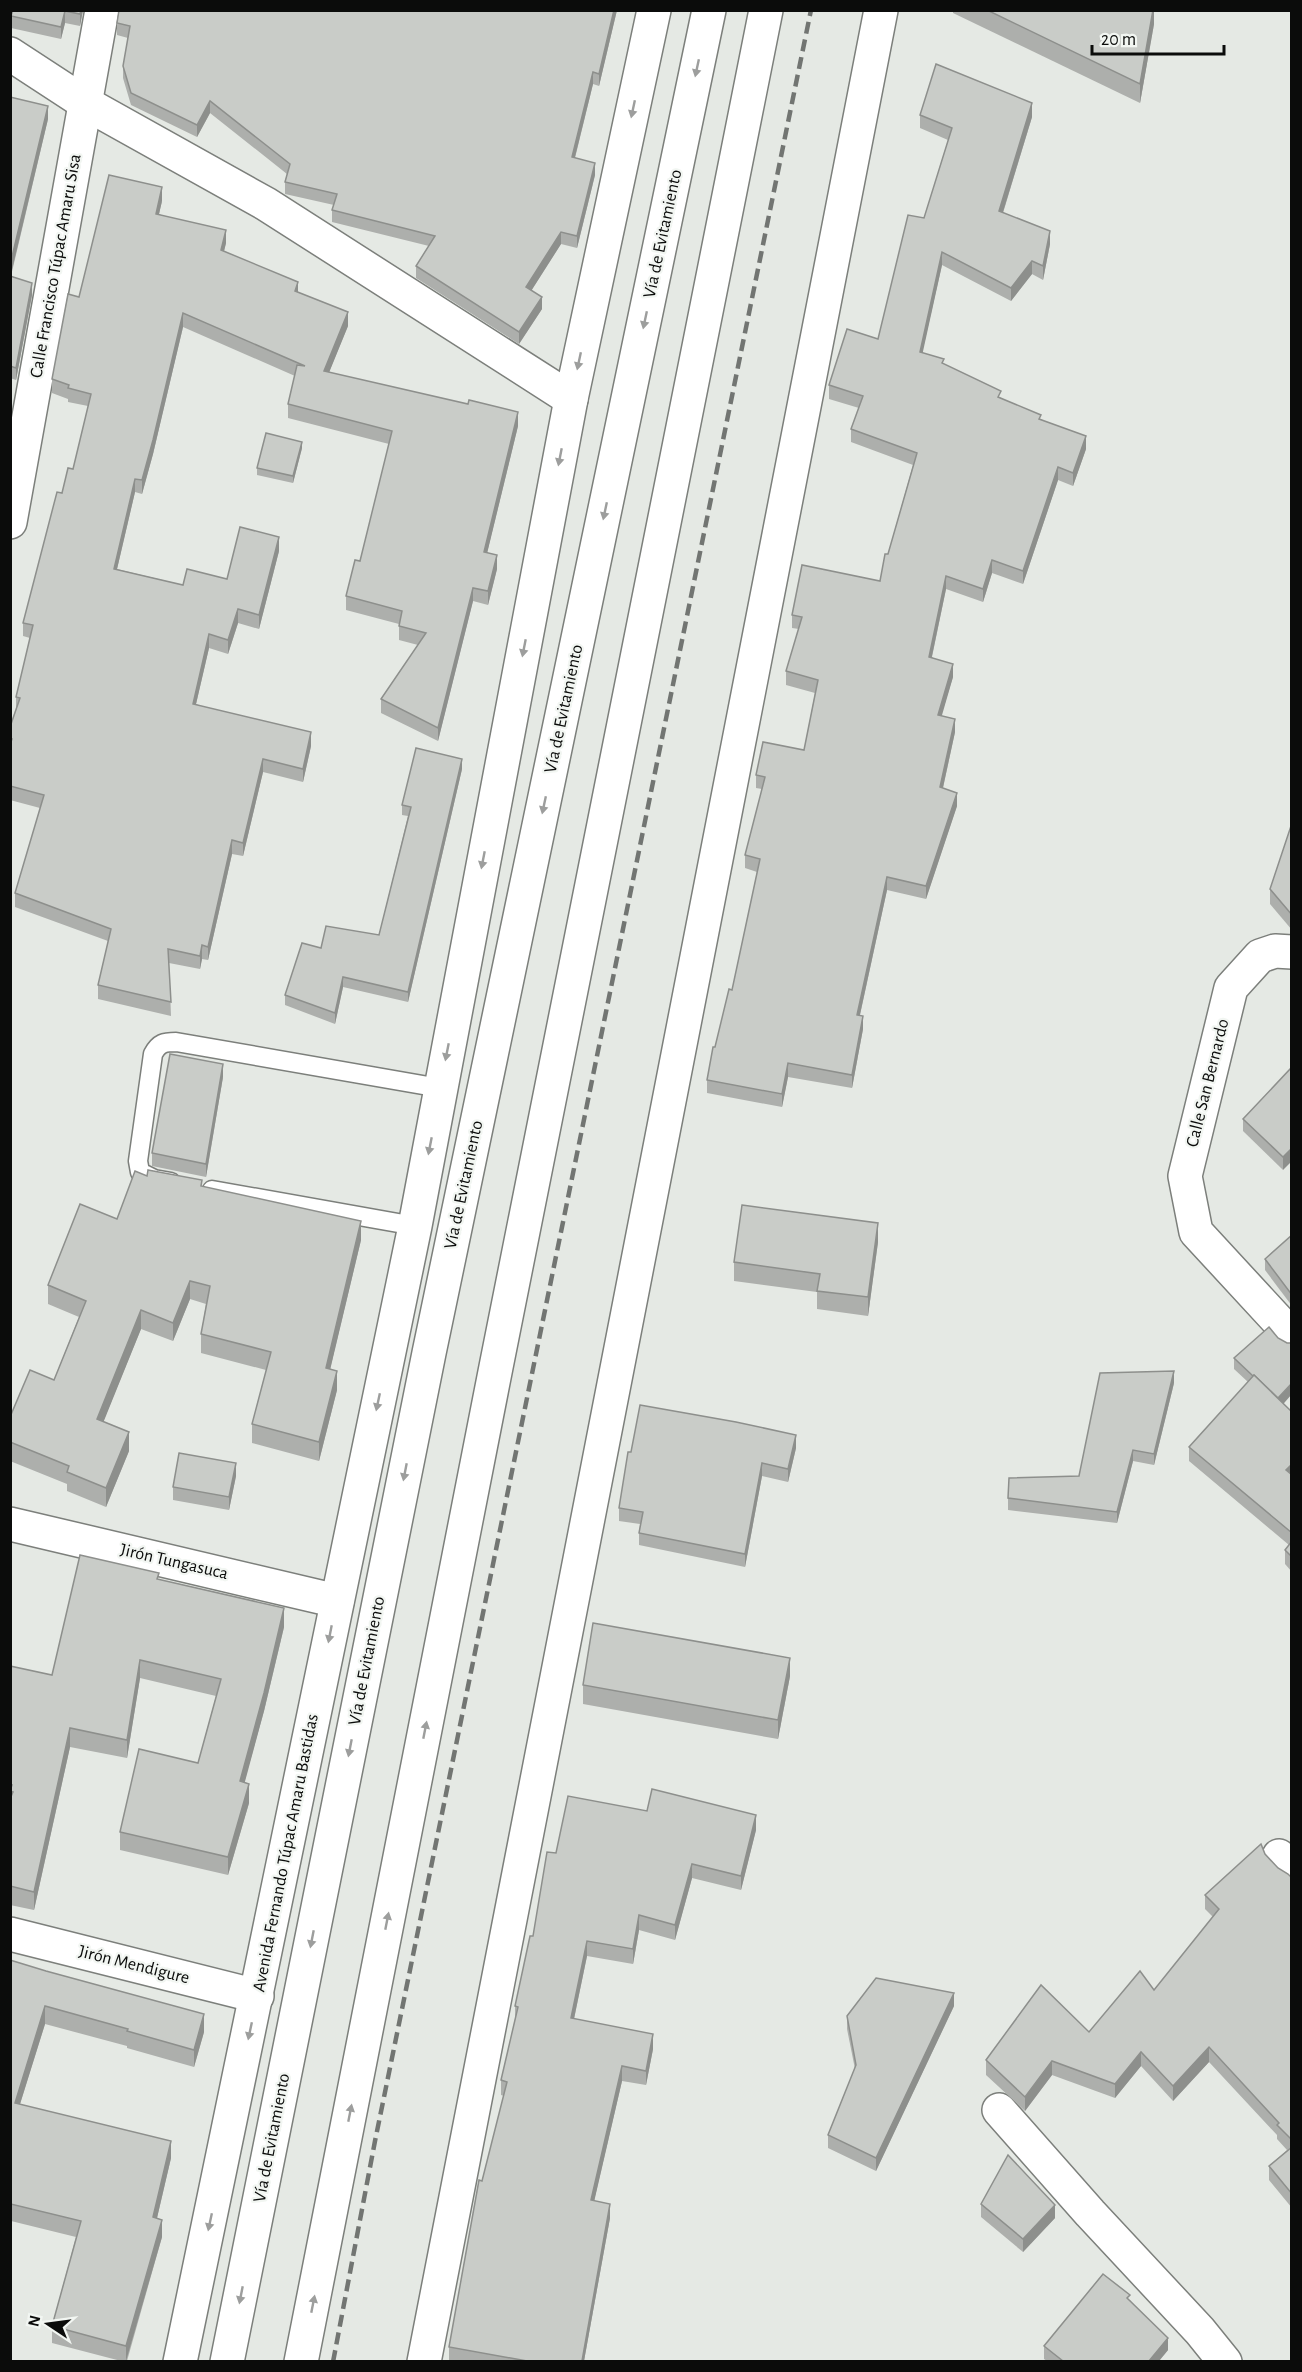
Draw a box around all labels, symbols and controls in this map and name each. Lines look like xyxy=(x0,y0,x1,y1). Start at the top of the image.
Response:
scale bar xyxy=(1092,18,1224,56)
text: 20 m xyxy=(1101,31,1136,49)
one-way arrow xyxy=(692,58,702,77)
one-way arrow xyxy=(628,100,637,119)
street label: Calle Francisco Túpac Amaru Sisa xyxy=(27,153,85,379)
street label: Vía de Evitamiento xyxy=(641,168,685,300)
one-way arrow xyxy=(640,311,649,330)
one-way arrow xyxy=(574,352,583,371)
one-way arrow xyxy=(555,447,564,466)
one-way arrow xyxy=(600,502,609,521)
one-way arrow xyxy=(519,639,528,658)
street label: Vía de Evitamiento xyxy=(542,643,586,775)
one-way arrow xyxy=(538,796,548,814)
one-way arrow xyxy=(478,851,487,870)
street label: Calle San Bernardo xyxy=(1183,1017,1233,1149)
one-way arrow xyxy=(442,1043,451,1062)
street label: Vía de Evitamiento xyxy=(442,1119,486,1251)
one-way arrow xyxy=(425,1136,434,1155)
one-way arrow xyxy=(373,1392,382,1411)
one-way arrow xyxy=(400,1463,409,1482)
street label: Jirón Tungasuca xyxy=(118,1541,230,1583)
street label: Vía de Evitamiento xyxy=(346,1595,388,1727)
one-way arrow xyxy=(325,1625,334,1644)
street label: Avenida Fernando Túpac Amaru Bastidas xyxy=(250,1712,322,1994)
one-way arrow xyxy=(421,1720,430,1739)
one-way arrow xyxy=(345,1739,354,1758)
one-way arrow xyxy=(383,1912,392,1931)
one-way arrow xyxy=(307,1930,316,1949)
street label: Jirón Mendigure xyxy=(77,1943,191,1987)
one-way arrow xyxy=(244,2021,254,2040)
street label: Vía de Evitamiento xyxy=(251,2072,293,2204)
one-way arrow xyxy=(346,2103,355,2122)
one-way arrow xyxy=(204,2212,214,2231)
one-way arrow xyxy=(236,2286,245,2305)
north arrow xyxy=(18,2294,78,2354)
one-way arrow xyxy=(309,2294,318,2313)
text: N xyxy=(25,2314,43,2328)

